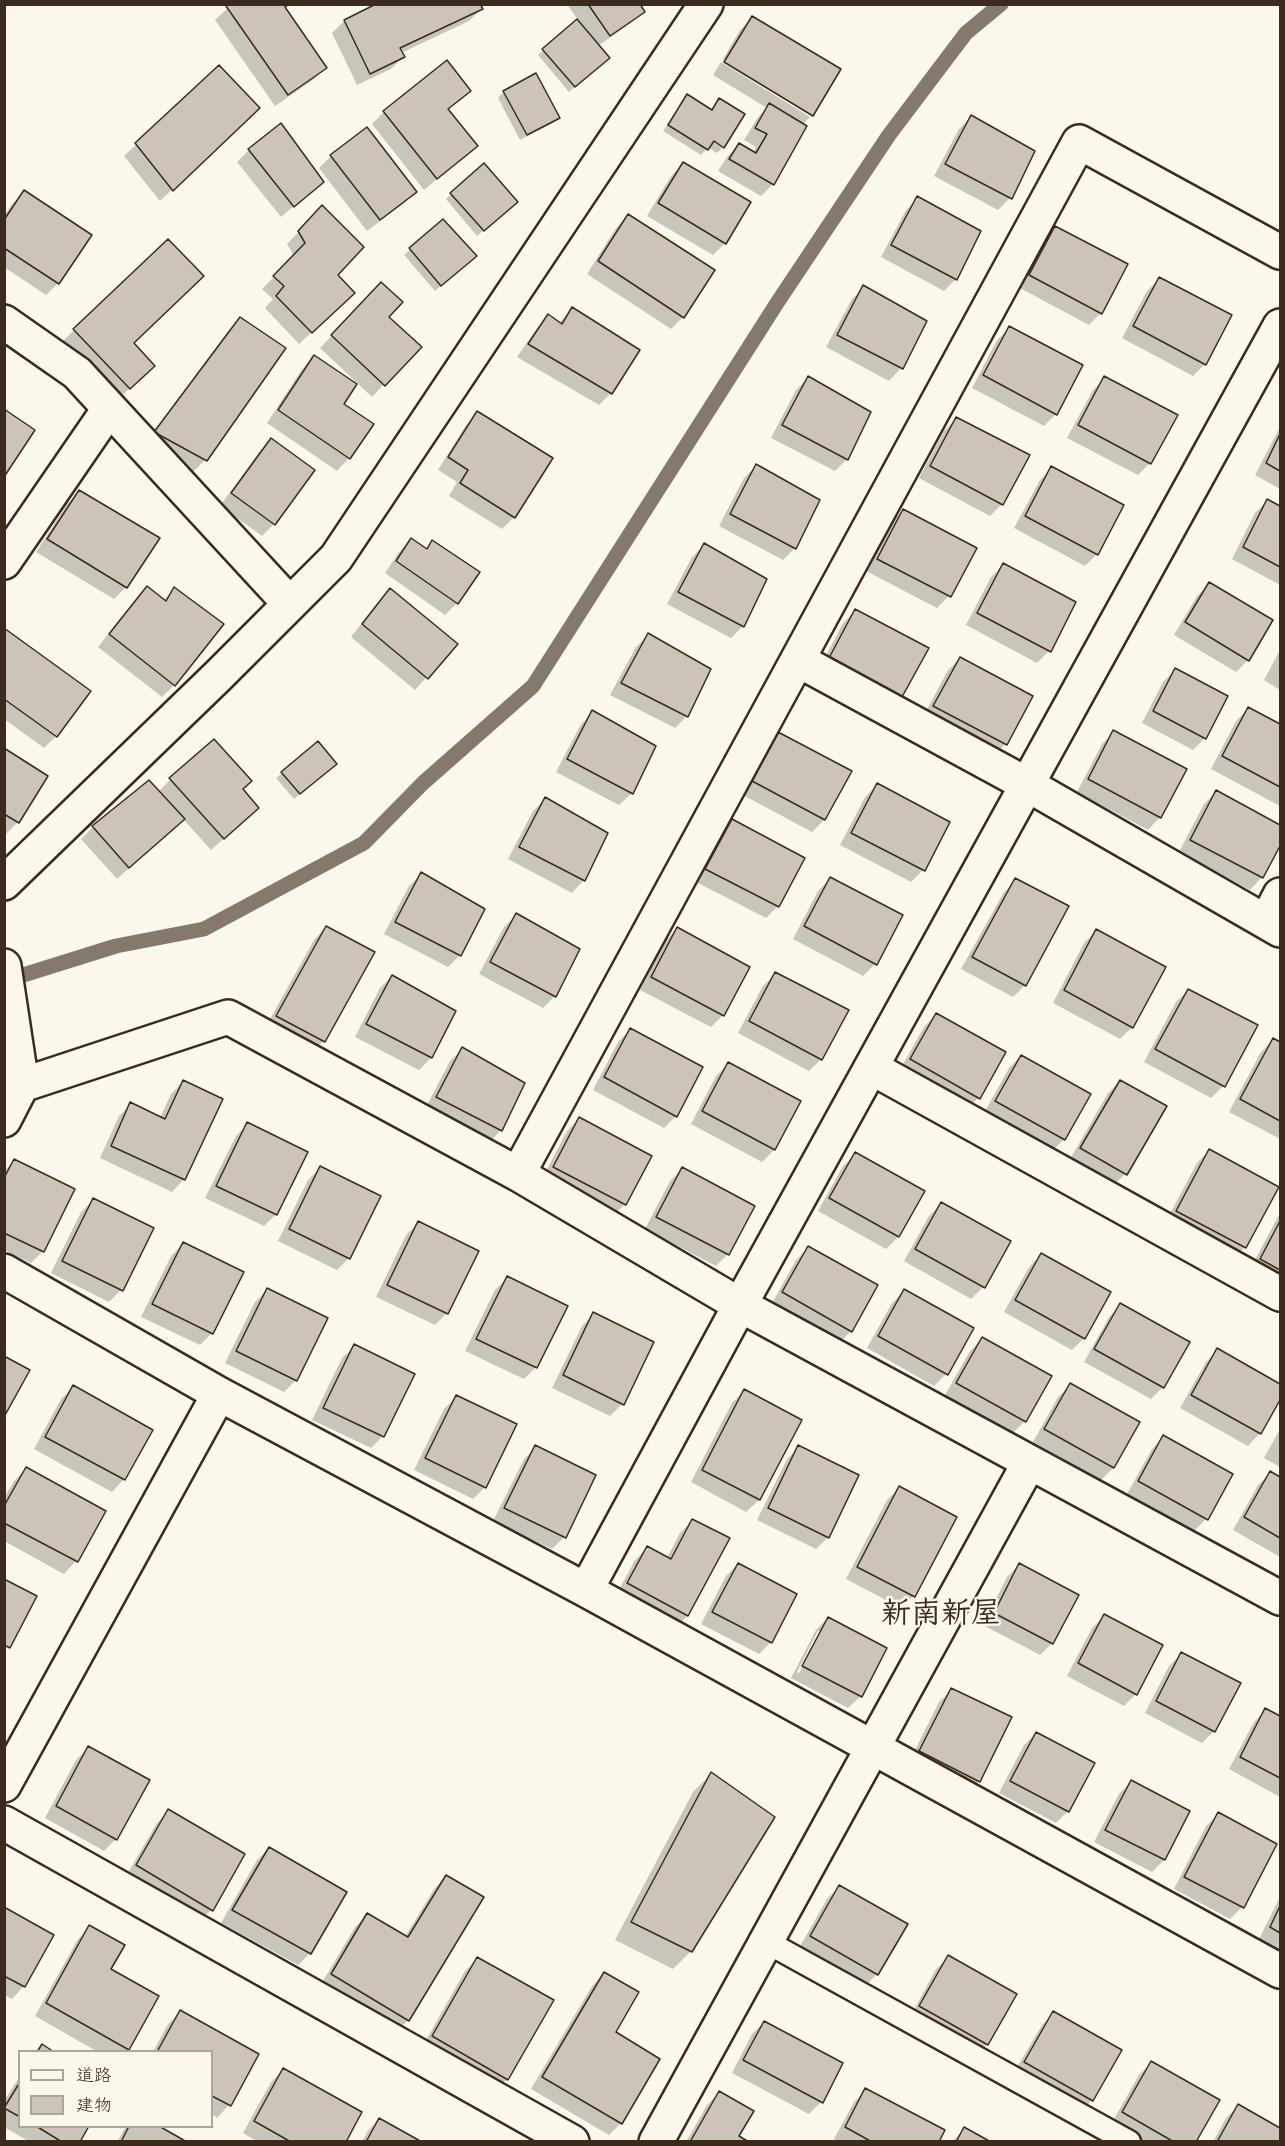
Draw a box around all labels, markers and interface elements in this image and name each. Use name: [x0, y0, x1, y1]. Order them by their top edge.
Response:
district label: 新南新屋: [881, 1599, 1001, 1635]
legend: [18, 2050, 213, 2128]
text: 道路: [76, 2064, 112, 2090]
text: 建物: [76, 2094, 112, 2120]

